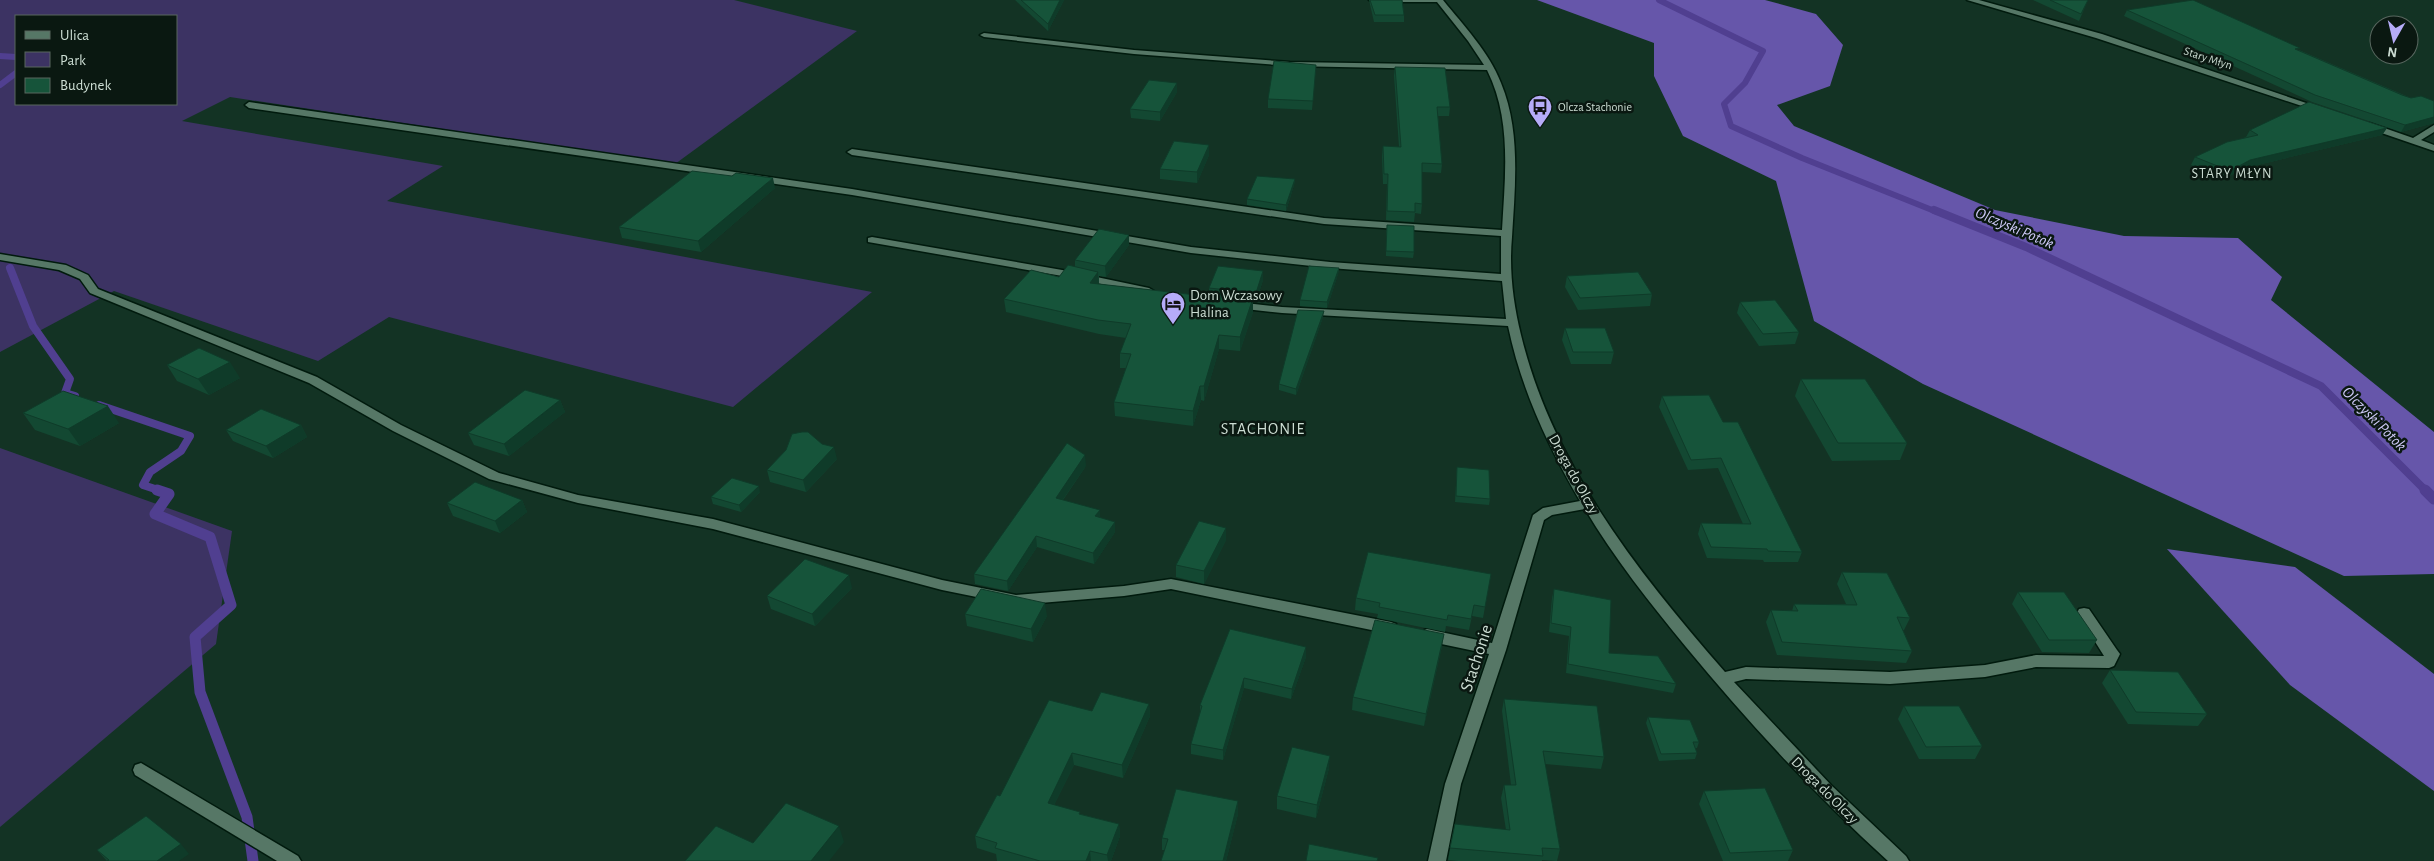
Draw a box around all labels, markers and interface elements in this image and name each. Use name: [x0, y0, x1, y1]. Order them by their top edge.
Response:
legend: [15, 15, 178, 105]
north arrow: [2369, 15, 2419, 65]
text: Ulica: [60, 28, 89, 43]
text: N: [2387, 44, 2398, 59]
street label: Stary Młyn: [2182, 45, 2234, 72]
text: Park: [60, 53, 86, 68]
text: Budynek: [60, 78, 112, 93]
bus stop icon: Olcza Stachonie: [1527, 94, 1553, 128]
place label: Olcza Stachonie: [1558, 101, 1632, 113]
district label: STARY MŁYN: [2192, 167, 2272, 181]
water label: Olczyski Potok: [1973, 204, 2056, 252]
place label: Dom Wczasowy Halina: [1190, 288, 1283, 320]
hotel icon: Dom Wczasowy Halina: [1160, 291, 1186, 325]
water label: Olczyski Potok: [2339, 384, 2409, 454]
district label: STACHONIE: [1221, 421, 1305, 437]
street label: Droga do Olczy: [1546, 432, 1602, 517]
street label: Stachonie: [1458, 623, 1496, 694]
street label: Droga do Olczy: [1788, 754, 1861, 827]

